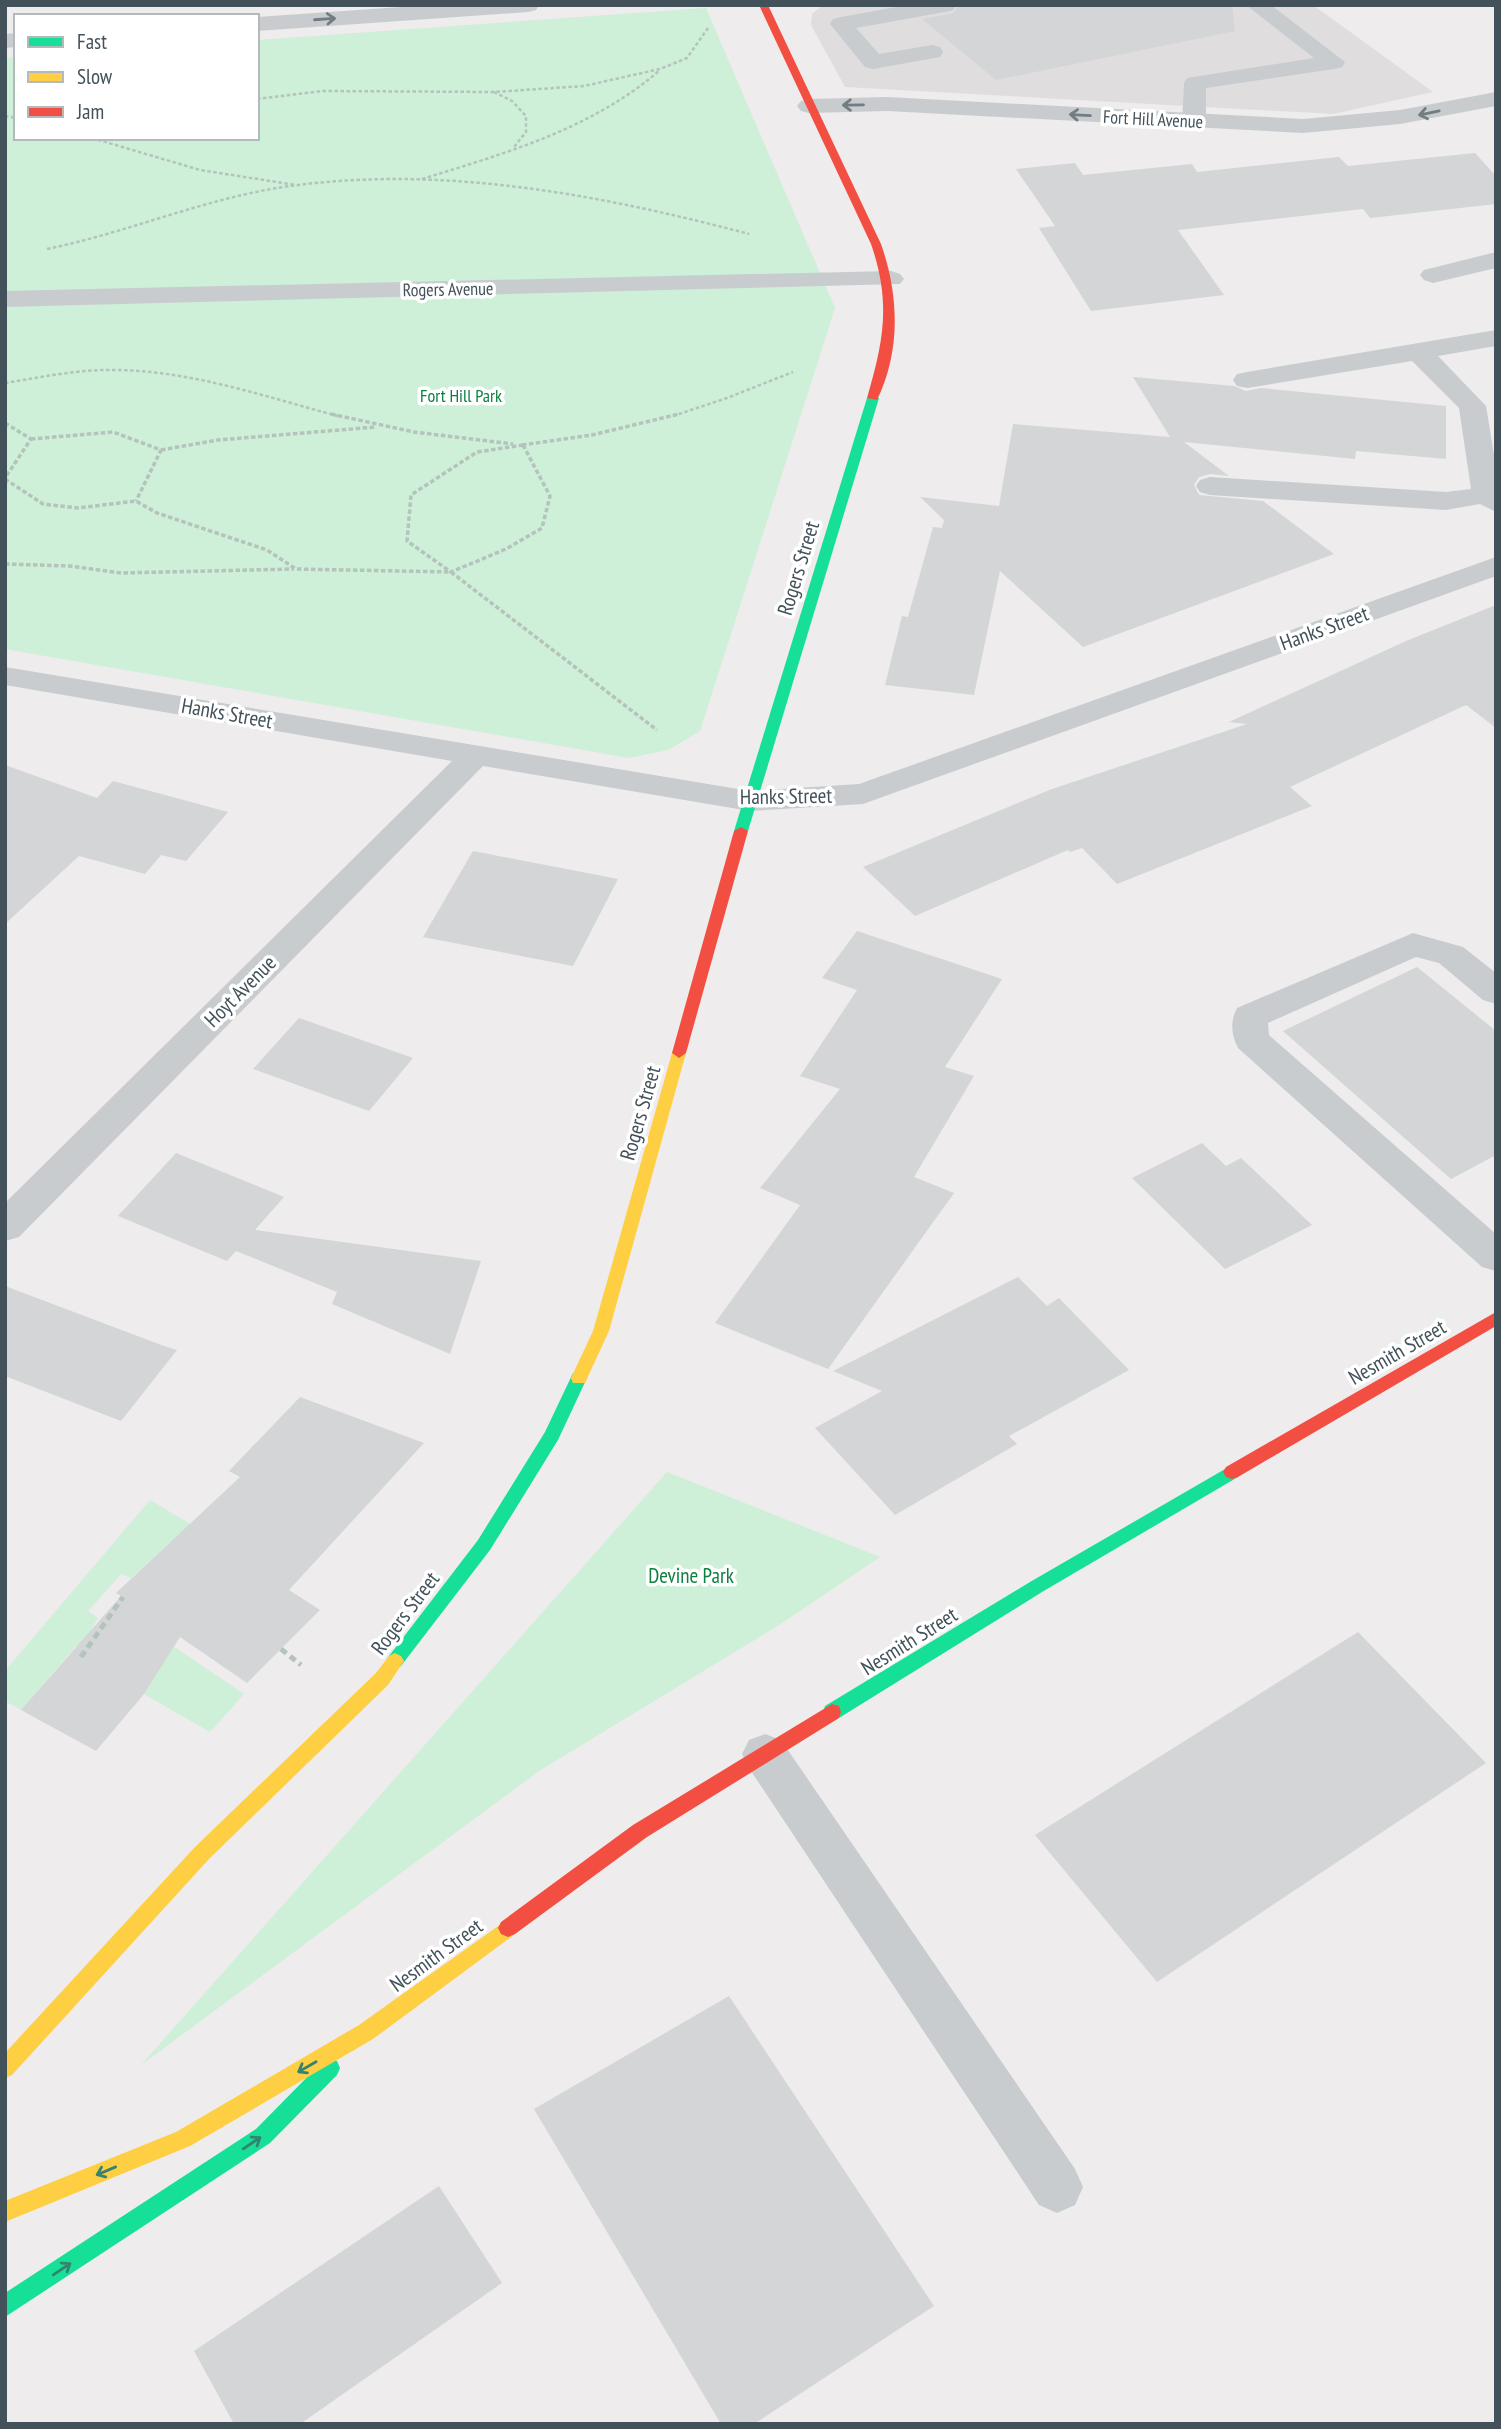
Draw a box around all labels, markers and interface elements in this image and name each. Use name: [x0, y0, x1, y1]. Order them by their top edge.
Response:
one-way arrow: [314, 12, 336, 25]
legend: [14, 14, 259, 140]
text: Fast: [77, 28, 107, 55]
text: Slow: [77, 63, 113, 90]
text: Jam: [76, 98, 104, 125]
one-way arrow: [842, 98, 865, 111]
street label: Fort Hill Avenue: [1102, 105, 1204, 133]
one-way arrow: [1418, 107, 1441, 120]
one-way arrow: [1069, 108, 1092, 121]
street label: Rogers Avenue: [402, 277, 494, 301]
park label: Fort Hill Park: [420, 384, 502, 407]
street label: Rogers Street: [771, 518, 825, 618]
street label: Hanks Street: [1276, 599, 1372, 656]
street label: Hanks Street: [179, 692, 275, 734]
street label: Hanks Street: [740, 782, 832, 810]
street label: Hoyt Avenue: [198, 949, 282, 1033]
street label: Rogers Street: [614, 1063, 666, 1163]
street label: Nesmith Street: [1343, 1313, 1451, 1391]
park label: Devine Park: [648, 1562, 734, 1589]
street label: Rogers Street: [365, 1566, 445, 1660]
street label: Nesmith Street: [856, 1601, 962, 1681]
street label: Nesmith Street: [384, 1912, 488, 1998]
one-way arrow: [298, 2060, 318, 2074]
one-way arrow: [242, 2136, 261, 2150]
one-way arrow: [95, 2165, 117, 2178]
one-way arrow: [52, 2261, 71, 2276]

